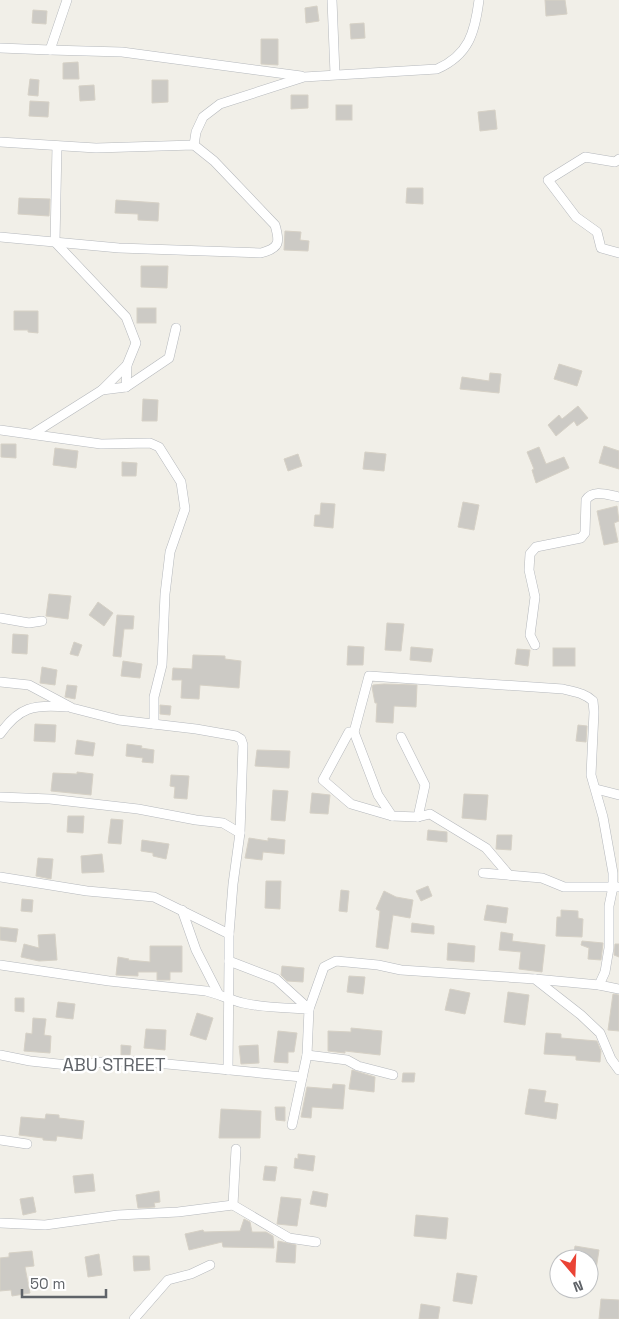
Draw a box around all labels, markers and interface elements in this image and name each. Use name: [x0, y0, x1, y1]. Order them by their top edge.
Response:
street label: ABU STREET: [62, 1053, 166, 1076]
north arrow: [549, 1249, 599, 1299]
scale bar: [22, 1266, 106, 1298]
text: 50 m: [30, 1274, 65, 1293]
text: N: [571, 1276, 586, 1296]

